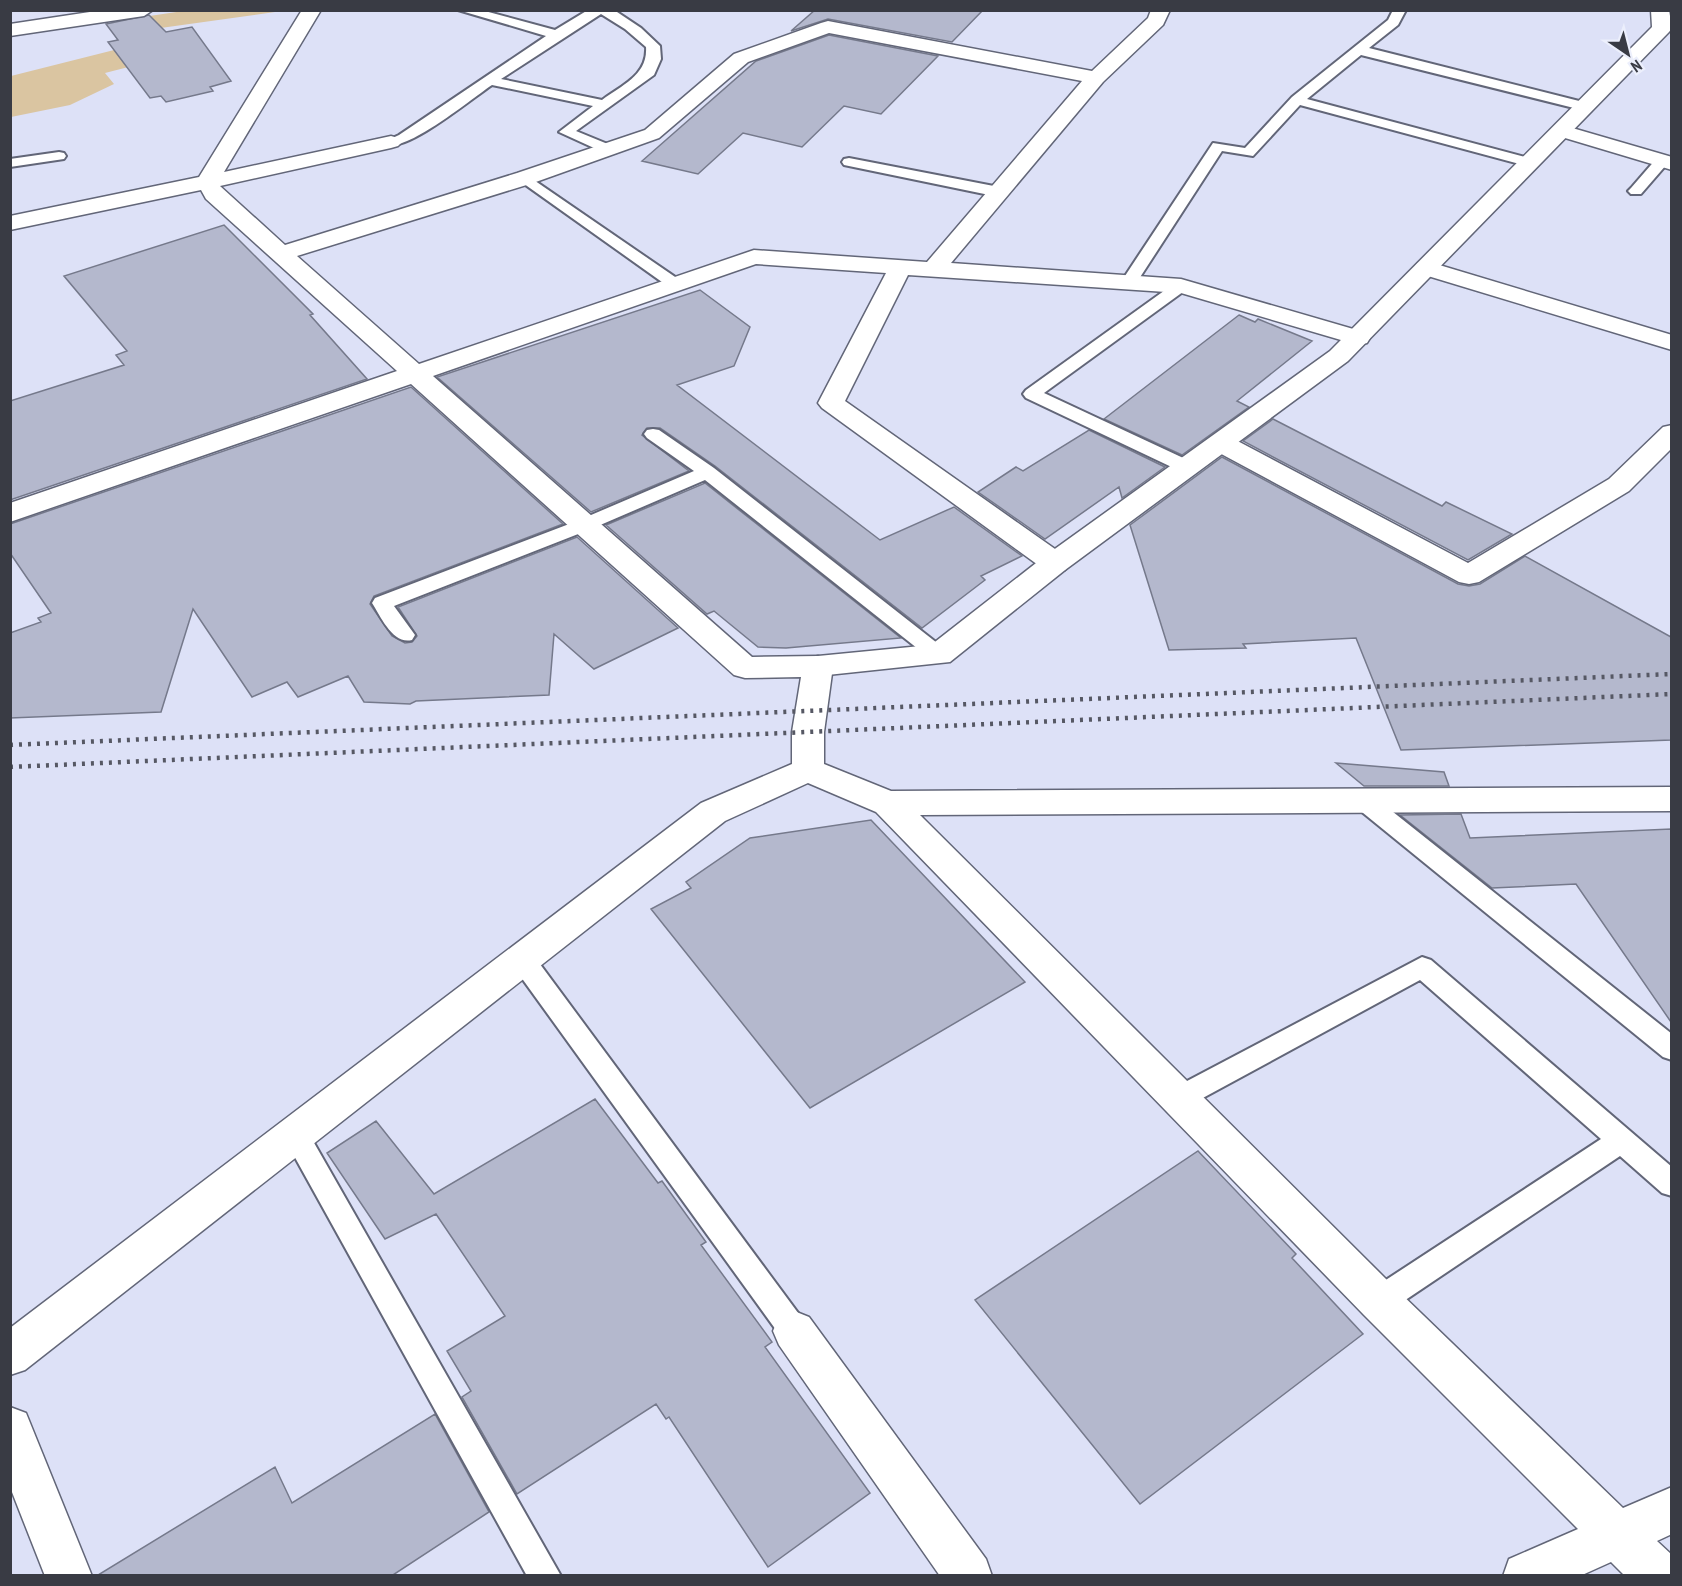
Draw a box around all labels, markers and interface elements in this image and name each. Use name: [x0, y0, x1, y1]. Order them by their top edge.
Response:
north arrow: [1598, 24, 1658, 84]
text: N: [1627, 56, 1646, 77]

